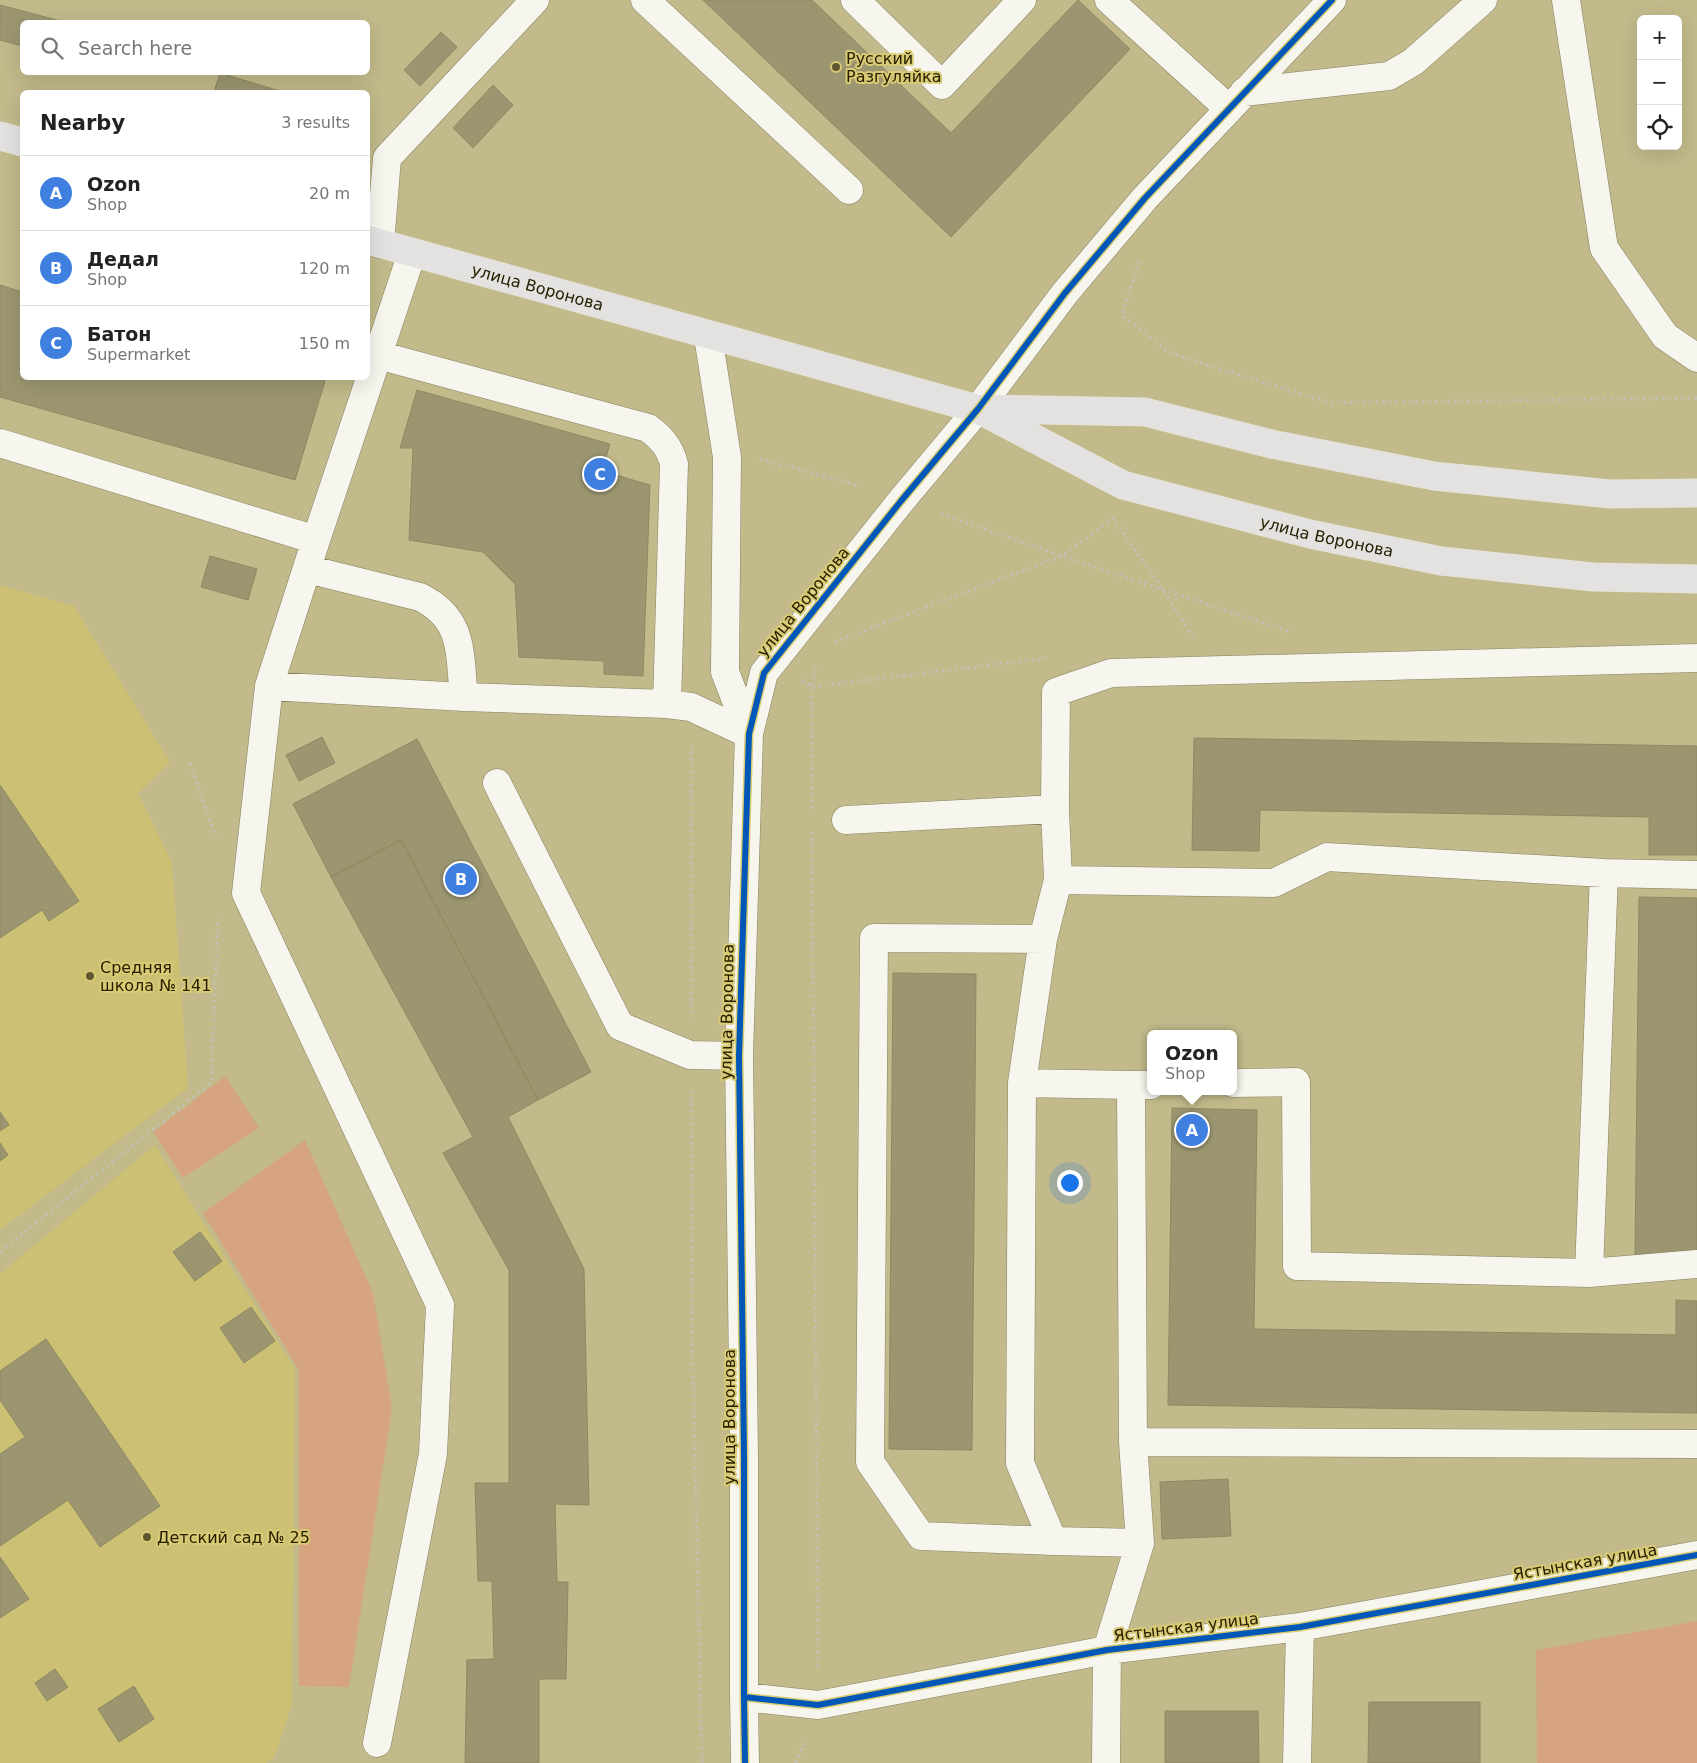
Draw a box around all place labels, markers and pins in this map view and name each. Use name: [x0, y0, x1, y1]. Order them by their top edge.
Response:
place label: Русский Разгуляйка: [846, 49, 942, 86]
marker: Русский Разгуляйка: [830, 61, 842, 73]
pin: C: [584, 455, 616, 493]
pin: B: [445, 860, 477, 898]
place label: Средняя школа № 141: [100, 958, 211, 995]
marker: Средняя школа № 141: [84, 970, 96, 982]
pin: A: [1176, 1111, 1208, 1149]
place label: Детский сад № 25: [157, 1528, 310, 1547]
marker: Детский сад № 25: [141, 1531, 153, 1543]

